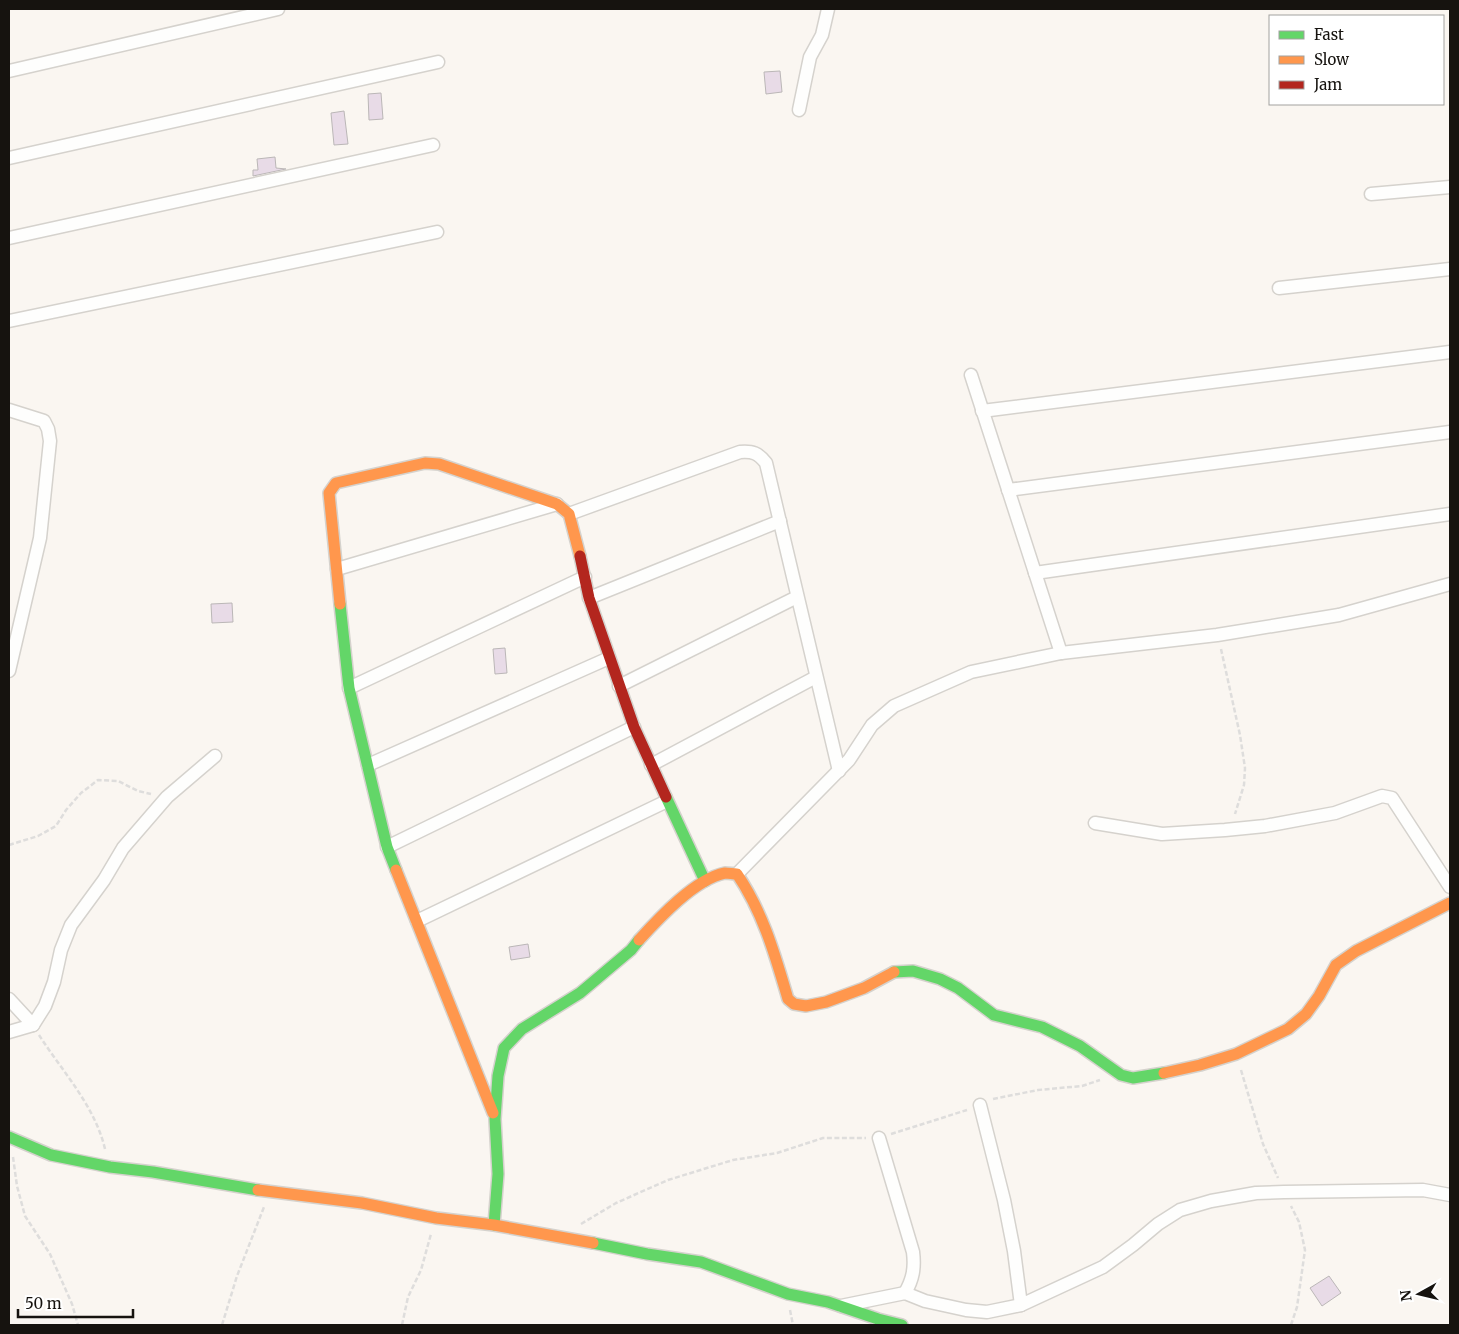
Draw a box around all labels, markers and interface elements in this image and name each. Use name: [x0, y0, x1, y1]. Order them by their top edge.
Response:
legend: [1269, 15, 1444, 105]
text: Fast: [1314, 25, 1344, 44]
text: Slow: [1314, 50, 1349, 69]
text: Jam: [1313, 75, 1342, 94]
north arrow: [1394, 1269, 1444, 1319]
scale bar: [18, 1286, 132, 1318]
text: N: [1396, 1289, 1416, 1303]
text: 50 m: [25, 1294, 62, 1313]

